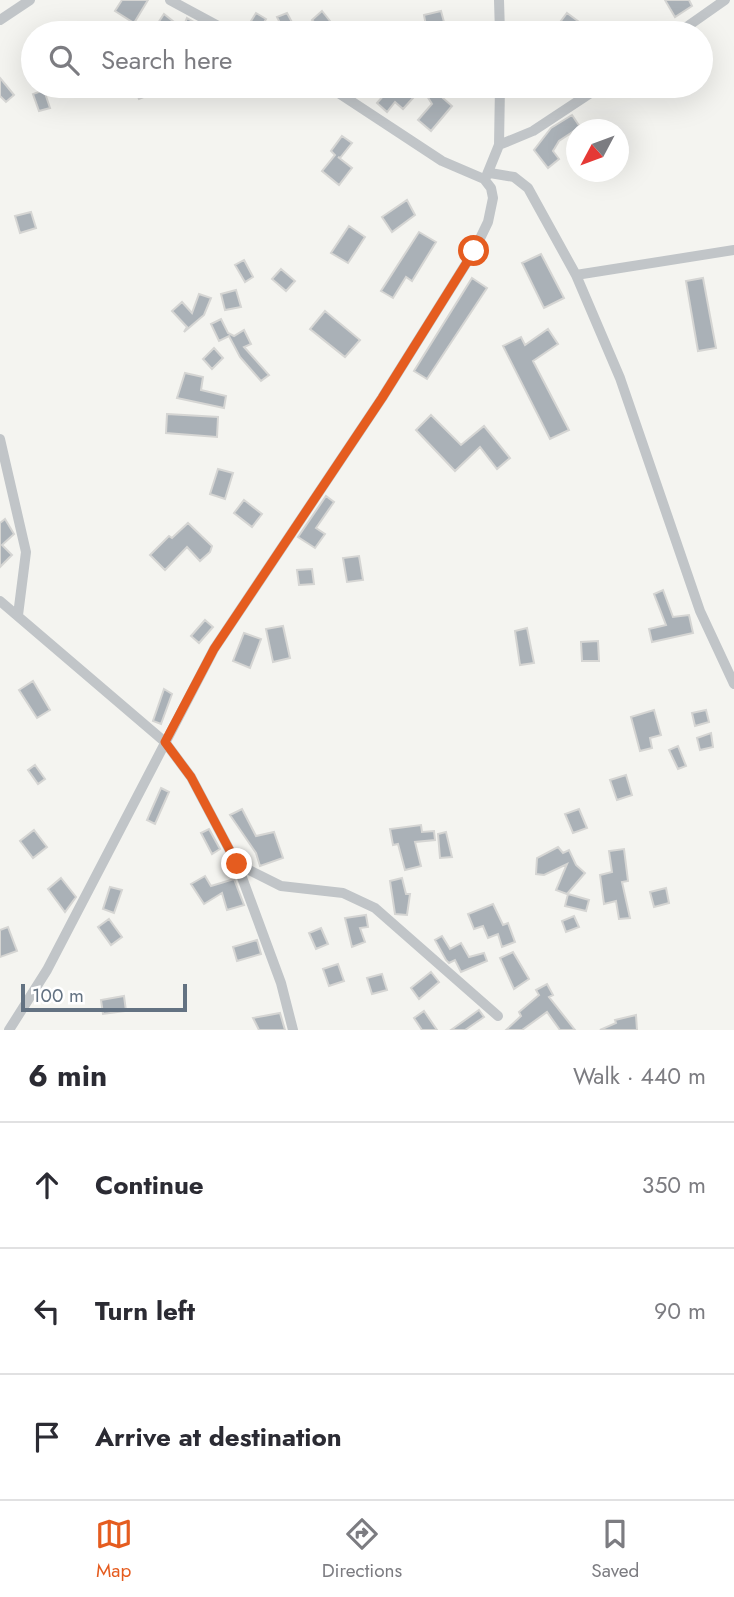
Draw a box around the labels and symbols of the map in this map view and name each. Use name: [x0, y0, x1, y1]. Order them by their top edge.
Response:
north arrow: [566, 119, 629, 182]
route start: [458, 235, 489, 266]
route end: [221, 848, 252, 879]
scale bar: [21, 981, 187, 1013]

